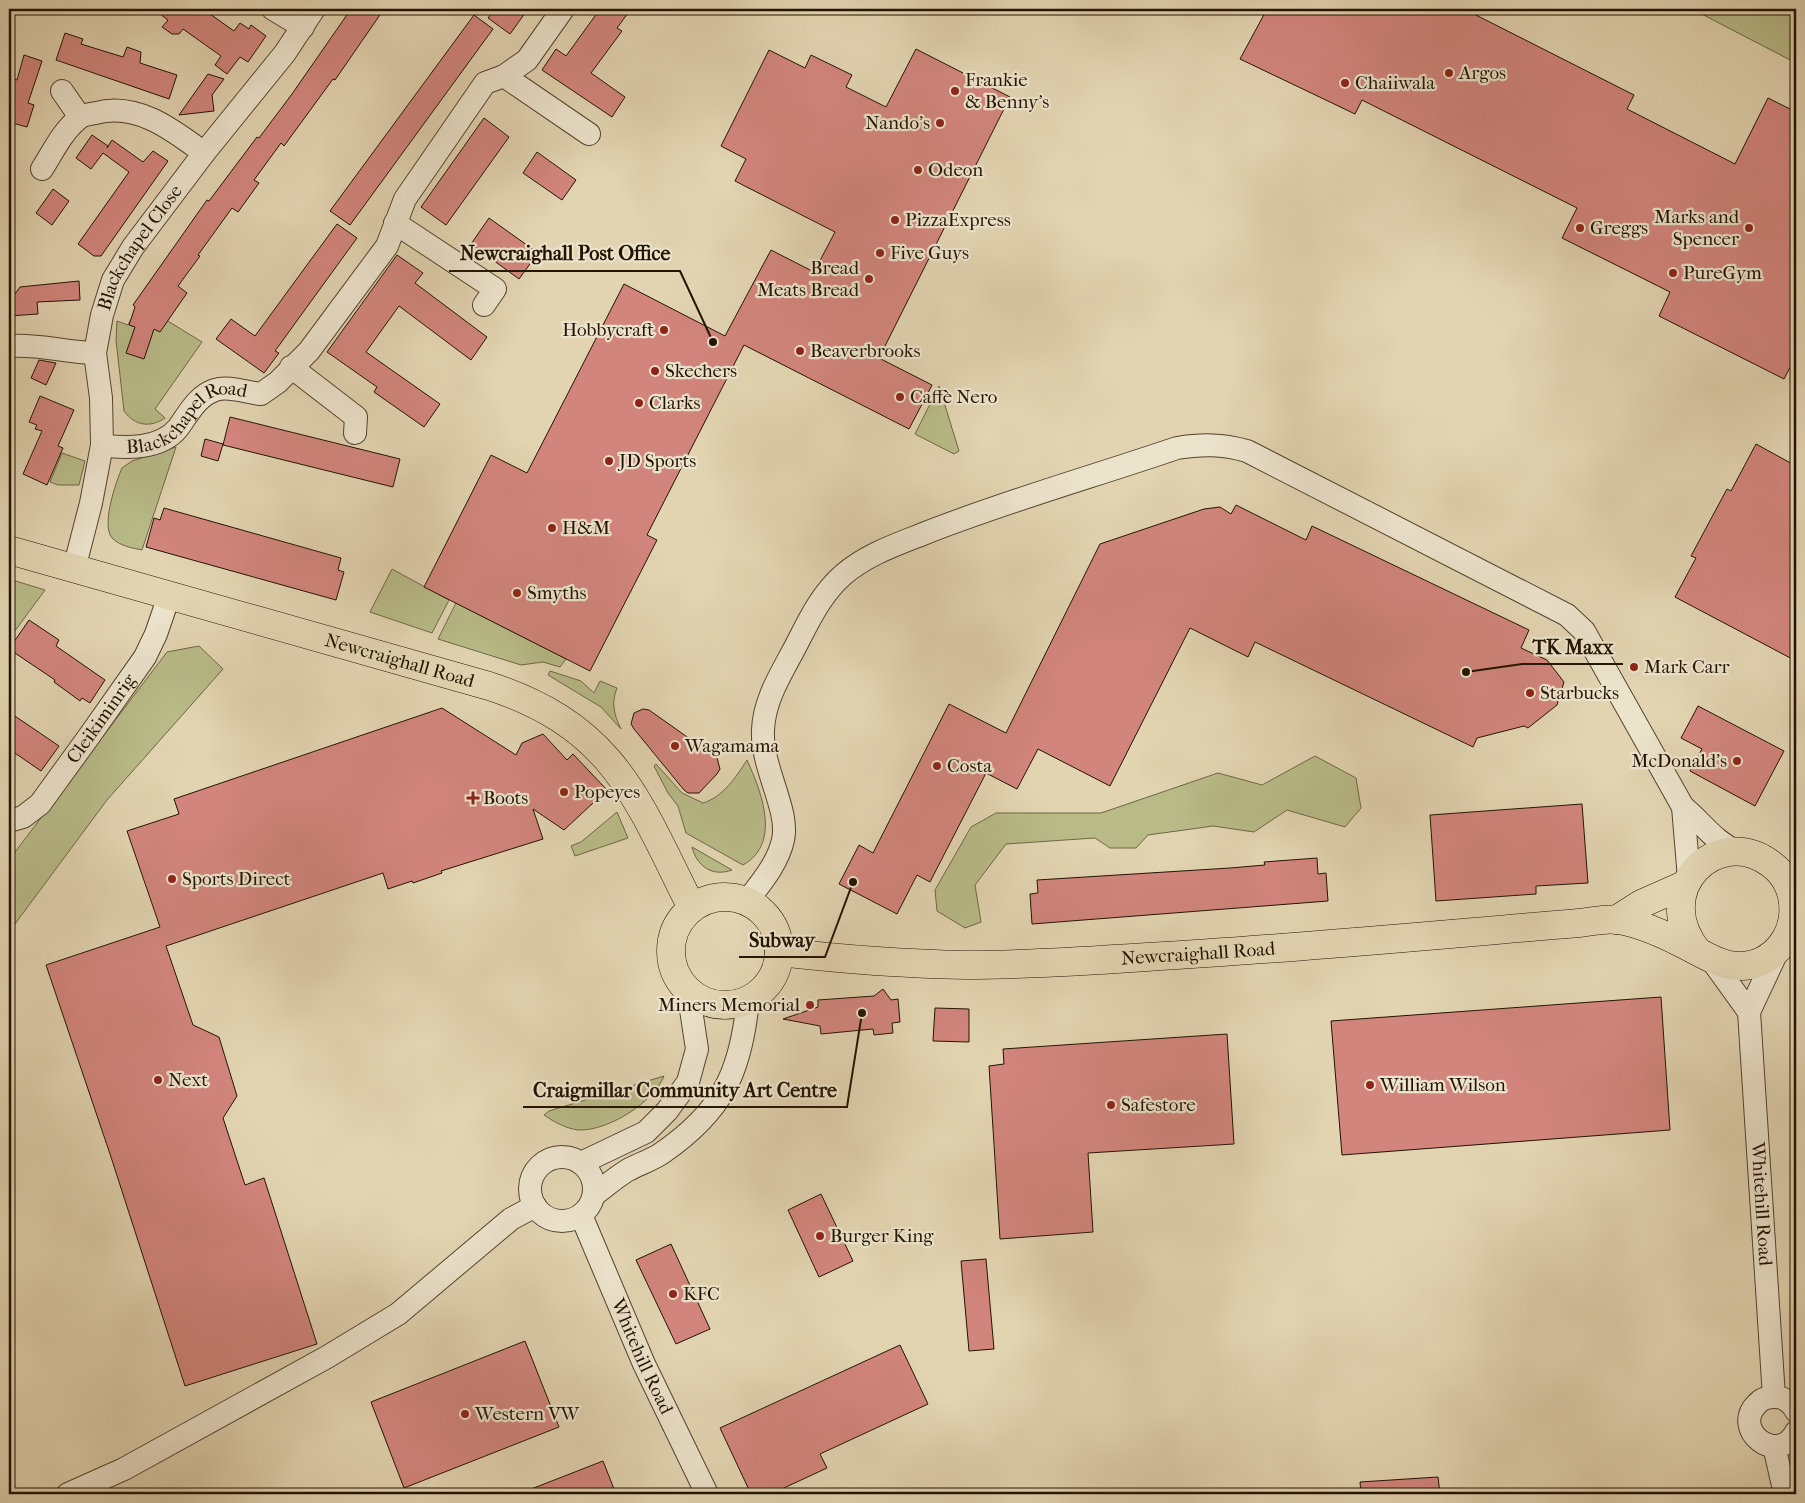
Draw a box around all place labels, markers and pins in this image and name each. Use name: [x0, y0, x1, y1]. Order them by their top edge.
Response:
place label: Argos: [1458, 62, 1506, 84]
marker: Argos: [1443, 67, 1455, 79]
place label: Frankie & Benny's: [965, 69, 1049, 113]
place label: Chaiiwala: [1355, 72, 1435, 94]
marker: Chaiiwala: [1339, 77, 1351, 89]
marker: Frankie & Benny's: [949, 85, 961, 97]
place label: Nando's: [865, 112, 930, 134]
marker: Nando's: [934, 117, 946, 129]
place label: Odeon: [928, 159, 983, 181]
marker: Odeon: [912, 164, 924, 176]
place label: Marks and Spencer: [1654, 206, 1740, 250]
place label: PizzaExpress: [905, 209, 1011, 231]
marker: PizzaExpress: [889, 214, 901, 226]
place label: Greggs: [1590, 217, 1648, 239]
marker: Greggs: [1574, 222, 1586, 234]
marker: Marks and Spencer: [1743, 222, 1755, 234]
callout: Newcraighall Post Office: [449, 236, 680, 271]
place label: Five Guys: [890, 242, 969, 264]
marker: Five Guys: [874, 247, 886, 259]
place label: Bread Meats Bread: [757, 257, 860, 301]
place label: PureGym: [1683, 262, 1762, 284]
marker: PureGym: [1667, 267, 1679, 279]
marker: Bread Meats Bread: [863, 273, 875, 285]
place label: Hobbycraft: [562, 319, 654, 341]
marker: Hobbycraft: [658, 324, 670, 336]
place label: Beaverbrooks: [810, 340, 920, 362]
marker: Beaverbrooks: [794, 345, 806, 357]
place label: Skechers: [665, 360, 737, 382]
marker: Skechers: [649, 365, 661, 377]
place label: Caffè Nero: [910, 386, 998, 408]
marker: Caffè Nero: [894, 391, 906, 403]
place label: Clarks: [649, 392, 701, 414]
marker: Clarks: [633, 397, 645, 409]
place label: JD Sports: [617, 450, 696, 472]
marker: JD Sports: [603, 455, 615, 467]
place label: H&M: [562, 517, 610, 539]
marker: H&M: [546, 522, 558, 534]
place label: Smyths: [527, 582, 587, 604]
marker: Smyths: [511, 587, 523, 599]
callout: TK Maxx: [1522, 629, 1623, 664]
place label: Mark Carr: [1644, 656, 1731, 678]
marker: Mark Carr: [1628, 661, 1640, 673]
place label: Starbucks: [1540, 682, 1619, 704]
marker: Starbucks: [1524, 687, 1536, 699]
place label: Wagamama: [684, 735, 779, 757]
marker: Wagamama: [669, 740, 681, 752]
place label: McDonald's: [1631, 750, 1727, 772]
place label: Costa: [947, 755, 992, 777]
marker: McDonald's: [1731, 755, 1743, 767]
marker: Costa: [931, 760, 943, 772]
place label: Popeyes: [574, 781, 640, 803]
marker: Popeyes: [558, 786, 570, 798]
place label: Boots: [483, 787, 528, 809]
marker: Boots: [467, 792, 479, 804]
place label: Sports Direct: [182, 868, 291, 890]
marker: Sports Direct: [166, 873, 178, 885]
callout: Subway: [739, 922, 825, 957]
place label: Miners Memorial: [658, 994, 800, 1016]
marker: Miners Memorial: [804, 999, 816, 1011]
place label: Next: [168, 1069, 208, 1091]
callout: Craigmillar Community Art Centre: [523, 1072, 847, 1107]
marker: Next: [152, 1074, 164, 1086]
place label: William Wilson: [1379, 1074, 1506, 1096]
marker: William Wilson: [1364, 1079, 1376, 1091]
place label: Safestore: [1121, 1094, 1196, 1116]
marker: Safestore: [1105, 1099, 1117, 1111]
place label: Burger King: [830, 1225, 934, 1247]
marker: Burger King: [814, 1230, 826, 1242]
place label: KFC: [683, 1283, 720, 1305]
marker: KFC: [667, 1288, 679, 1300]
place label: Western VW: [474, 1403, 581, 1425]
marker: Western VW: [459, 1408, 471, 1420]

